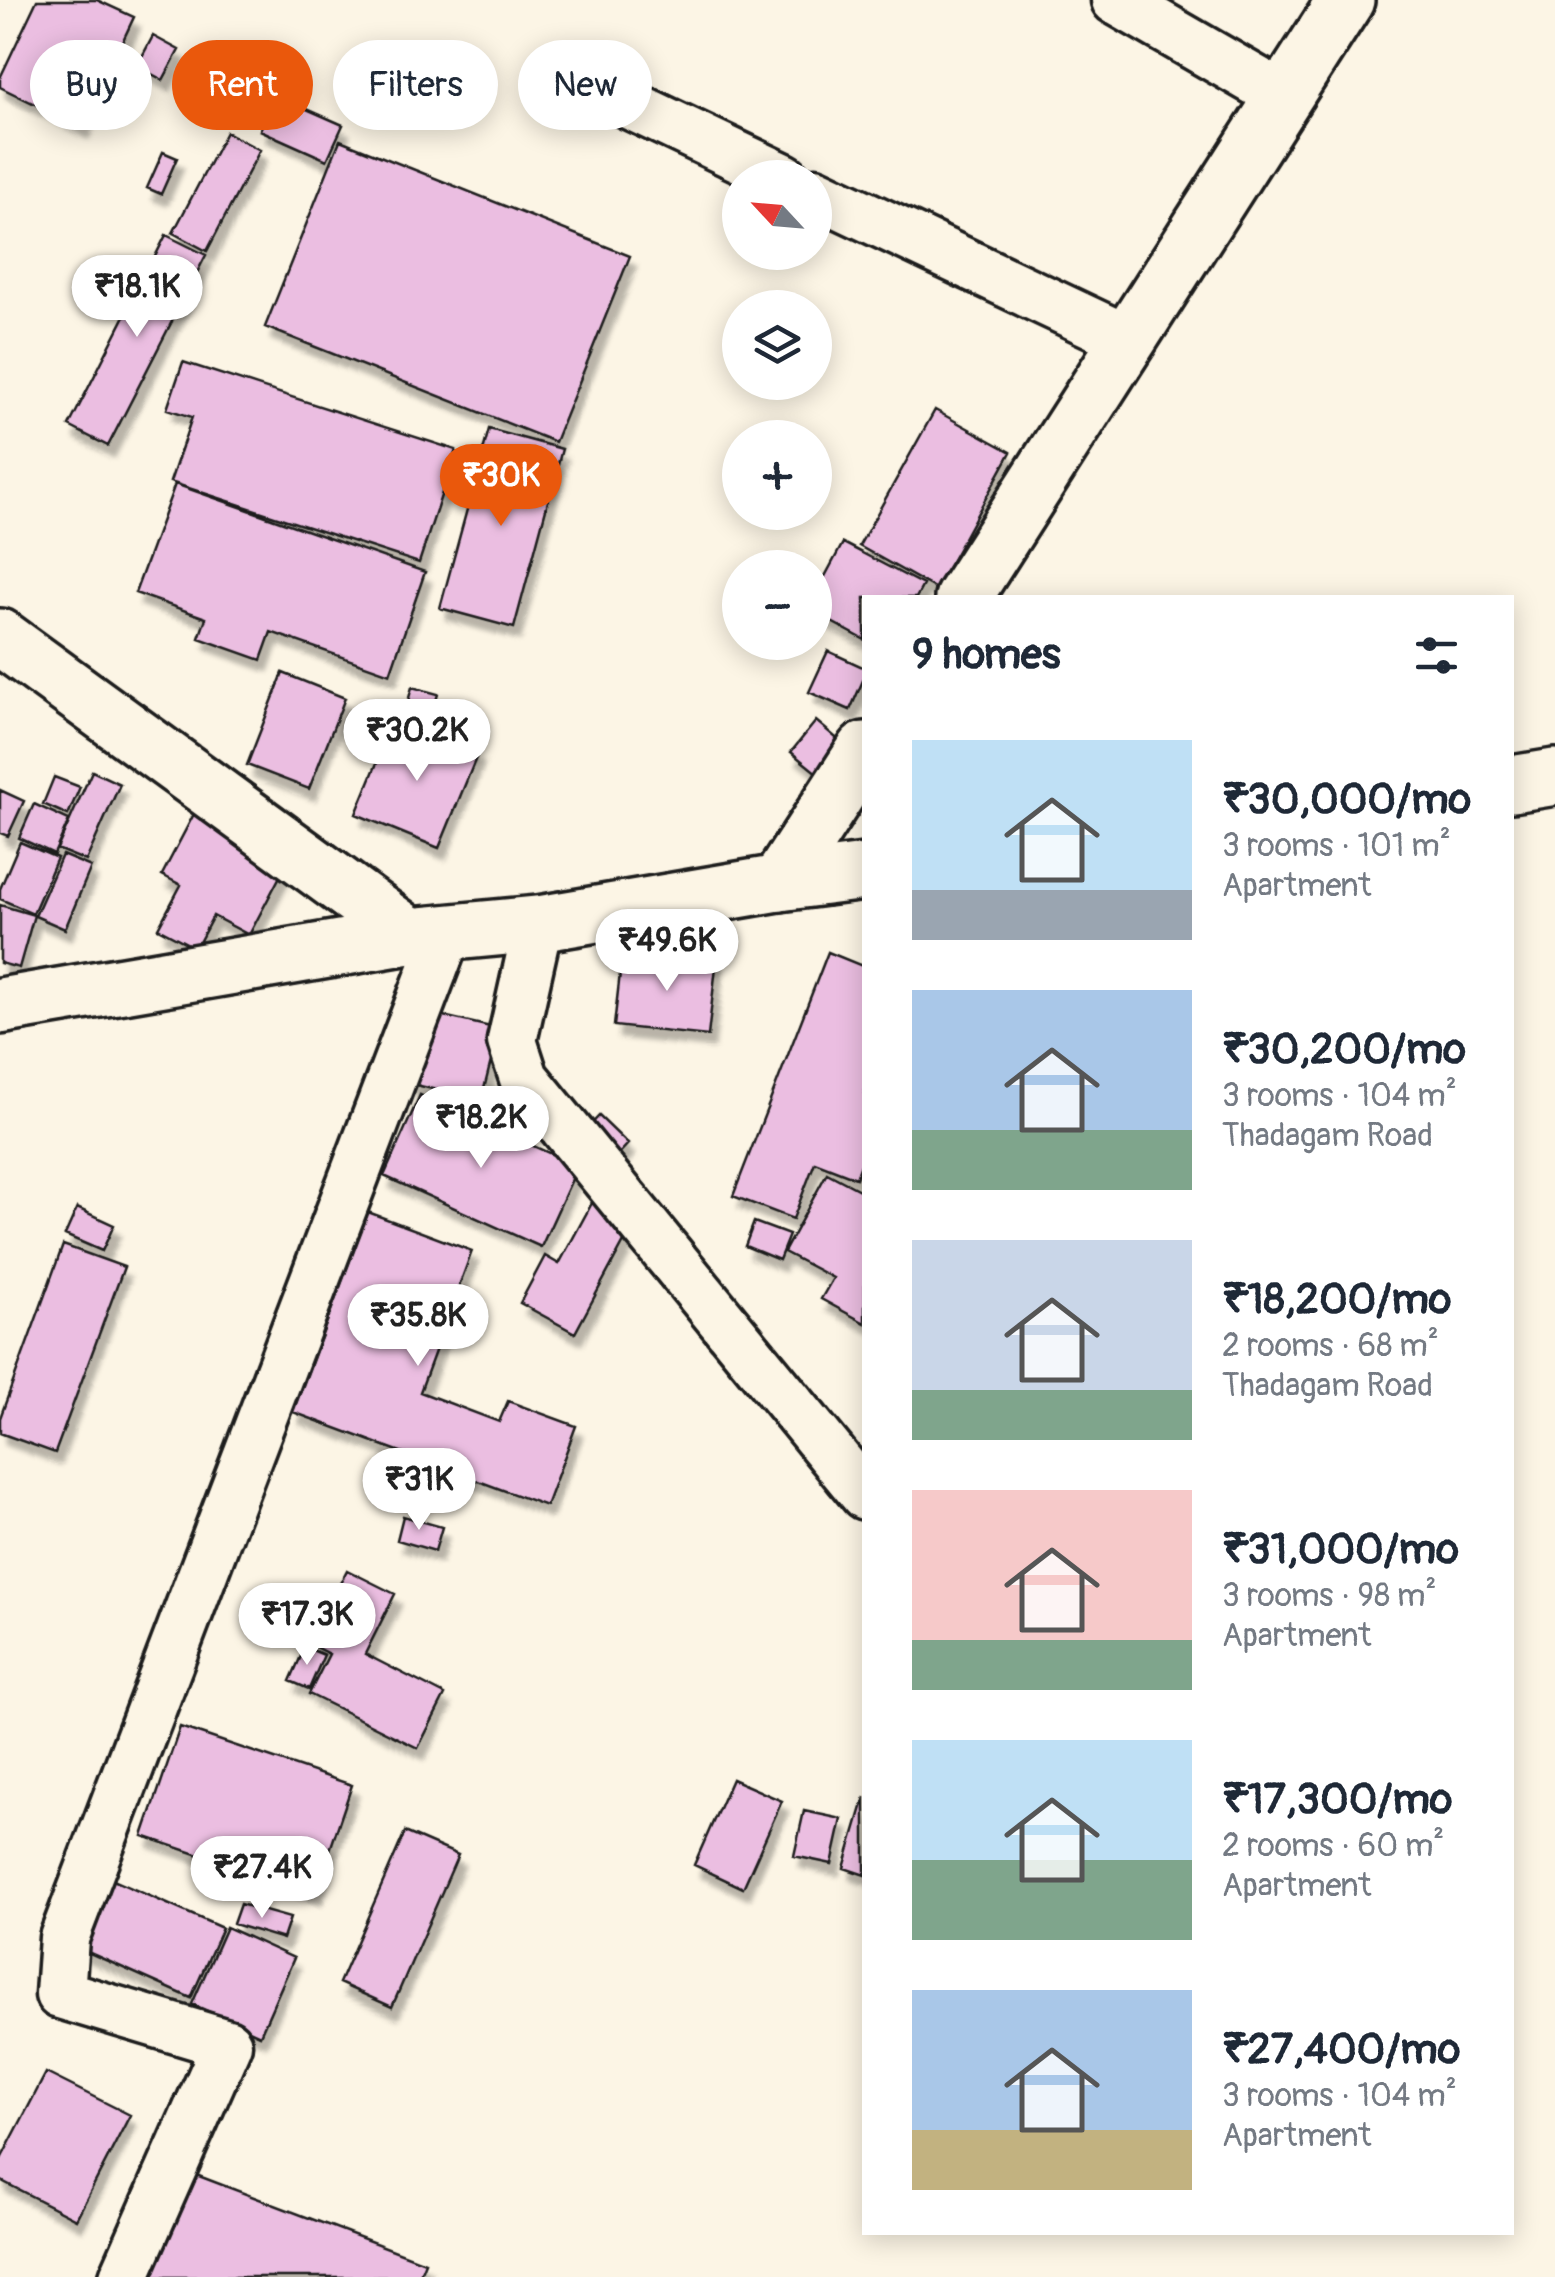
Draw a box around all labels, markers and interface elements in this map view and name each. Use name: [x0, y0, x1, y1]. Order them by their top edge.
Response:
chip: Buy: [30, 40, 152, 130]
chip: Rent: [172, 40, 313, 130]
chip: Filters: [333, 40, 498, 130]
chip: New: [518, 40, 652, 130]
north arrow: [722, 160, 832, 270]
map controls: [722, 160, 832, 660]
pin: ₹18.1K: [56, 255, 218, 340]
text: ₹18.1K: [94, 267, 180, 307]
button: layers: [722, 290, 832, 400]
button: +: [722, 420, 832, 530]
pin: ₹30K: [442, 444, 560, 529]
text: ₹30K: [462, 456, 540, 496]
button: −: [722, 550, 832, 660]
icon: filters: [1409, 628, 1464, 683]
text: 9 homes: [912, 629, 1061, 681]
pin: ₹30.2K: [336, 699, 498, 784]
text: ₹30.2K: [365, 711, 469, 751]
text: ₹30,000/mo: [1222, 774, 1471, 826]
icon: home: [992, 780, 1112, 900]
text: 3 rooms · 101 m²: [1222, 826, 1451, 866]
text: Apartment: [1222, 866, 1371, 906]
pin: ₹49.6K: [586, 909, 748, 994]
text: ₹49.6K: [617, 921, 717, 961]
text: ₹30,200/mo: [1222, 1024, 1466, 1076]
icon: home: [992, 1030, 1112, 1150]
text: 3 rooms · 104 m²: [1222, 1076, 1457, 1116]
pin: ₹18.2K: [400, 1086, 562, 1171]
text: ₹18.2K: [435, 1098, 527, 1138]
text: Thadagam Road: [1222, 1116, 1433, 1156]
text: ₹18,200/mo: [1222, 1274, 1451, 1326]
icon: home: [992, 1280, 1112, 1400]
pin: ₹35.8K: [337, 1284, 499, 1369]
text: ₹35.8K: [370, 1296, 466, 1336]
text: 2 rooms · 68 m²: [1222, 1326, 1439, 1366]
text: Thadagam Road: [1222, 1366, 1433, 1406]
pin: ₹31K: [360, 1448, 478, 1533]
text: ₹31K: [385, 1460, 453, 1500]
text: ₹31,000/mo: [1222, 1524, 1459, 1576]
icon: home: [992, 1530, 1112, 1650]
text: 3 rooms · 98 m²: [1222, 1576, 1436, 1616]
pin: ₹17.3K: [226, 1583, 388, 1668]
text: ₹17.3K: [261, 1595, 353, 1635]
text: Apartment: [1222, 1616, 1371, 1656]
text: ₹17,300/mo: [1222, 1774, 1452, 1826]
icon: home: [992, 1780, 1112, 1900]
text: 2 rooms · 60 m²: [1222, 1826, 1444, 1866]
pin: ₹27.4K: [181, 1836, 343, 1921]
text: ₹27.4K: [213, 1848, 311, 1888]
text: Apartment: [1222, 1866, 1371, 1906]
text: ₹27,400/mo: [1222, 2024, 1460, 2076]
icon: home: [992, 2030, 1112, 2150]
text: 3 rooms · 104 m²: [1222, 2076, 1457, 2116]
text: Apartment: [1222, 2116, 1371, 2156]

